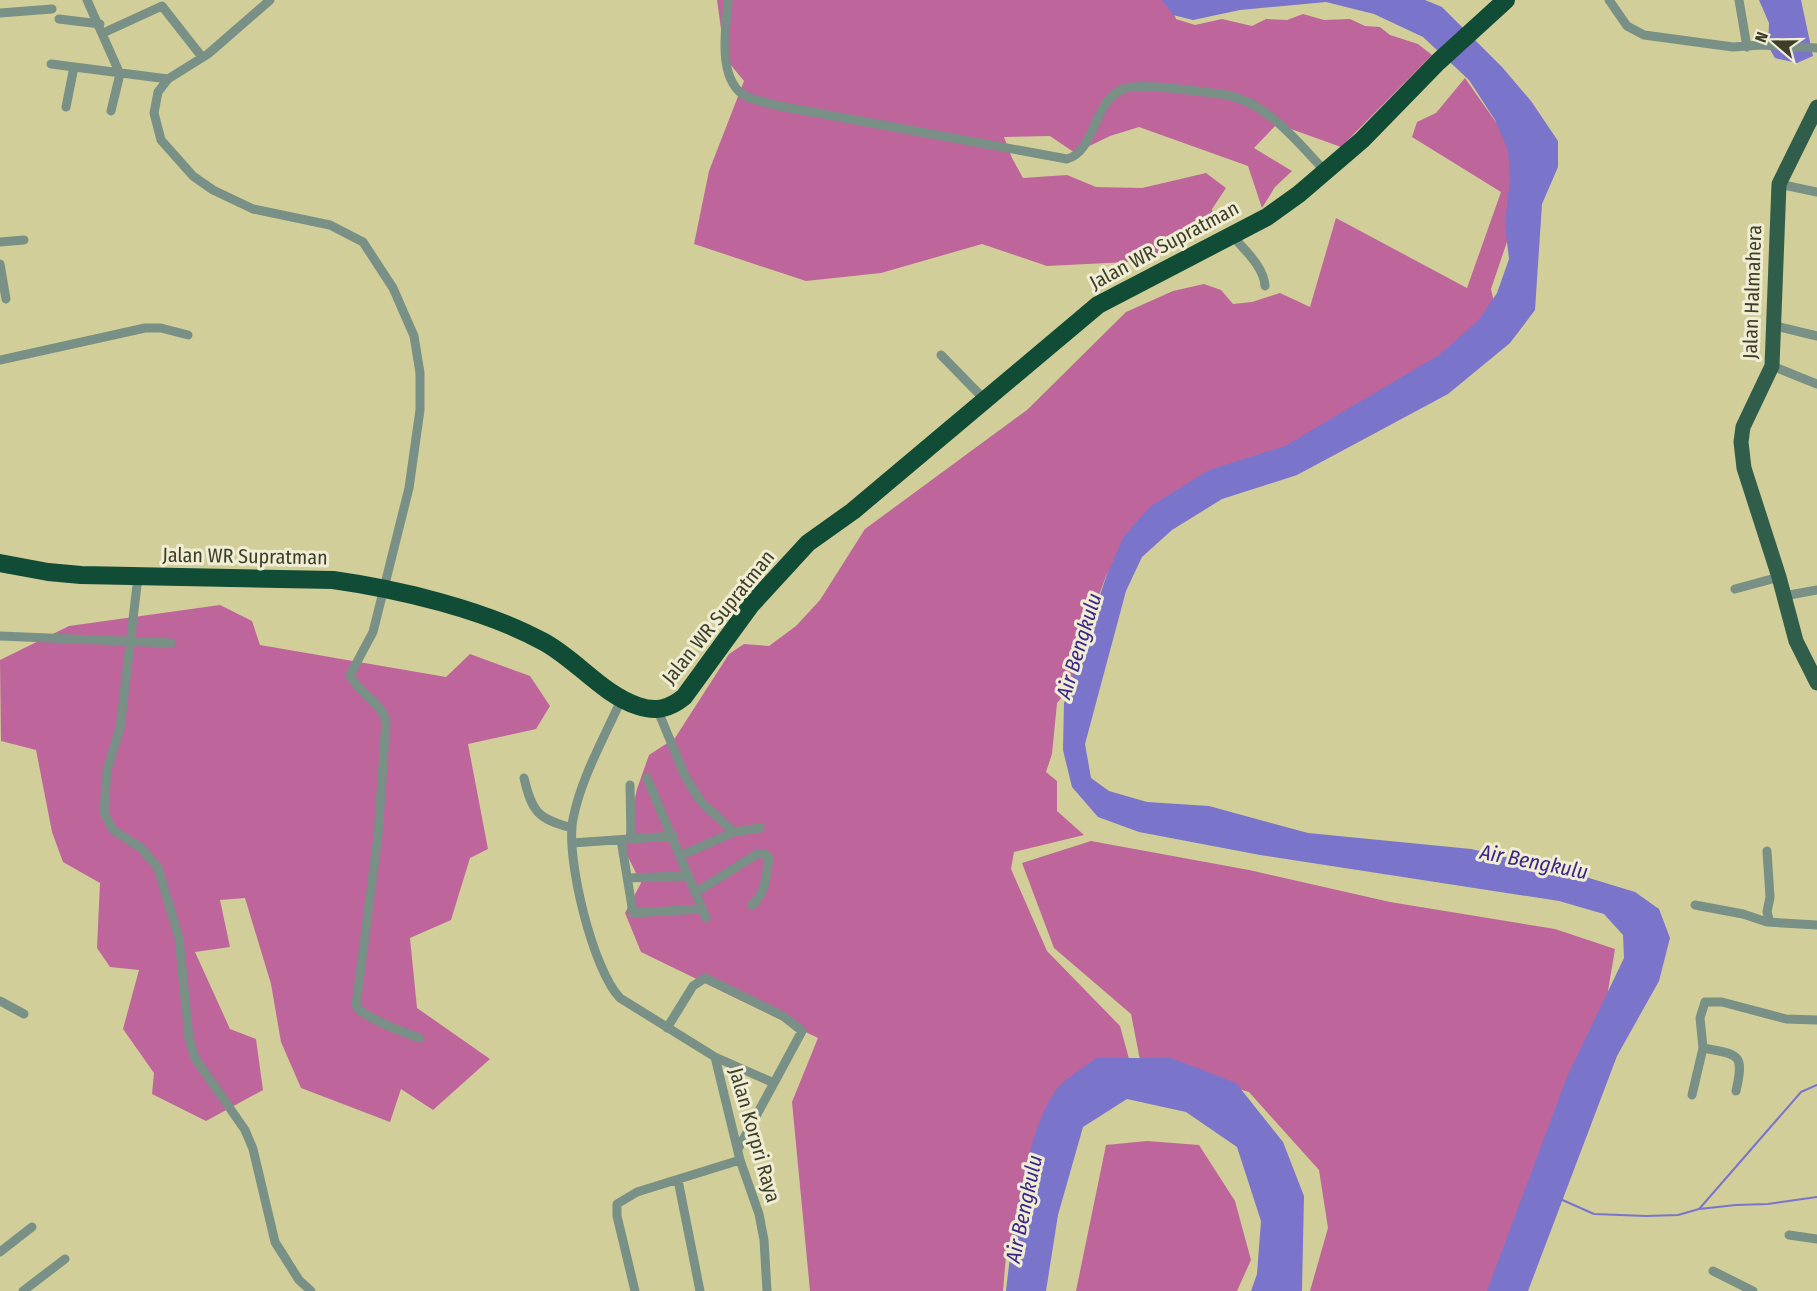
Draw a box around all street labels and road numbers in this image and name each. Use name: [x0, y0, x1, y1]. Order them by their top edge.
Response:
street label: Jalan WR Supratman: [1085, 196, 1243, 294]
street label: Jalan Halmahera: [1738, 225, 1766, 359]
street label: Jalan WR Supratman: [162, 543, 328, 569]
street label: Jalan WR Supratman: [657, 545, 779, 689]
street label: Jalan Korpri Raya: [724, 1065, 786, 1205]

